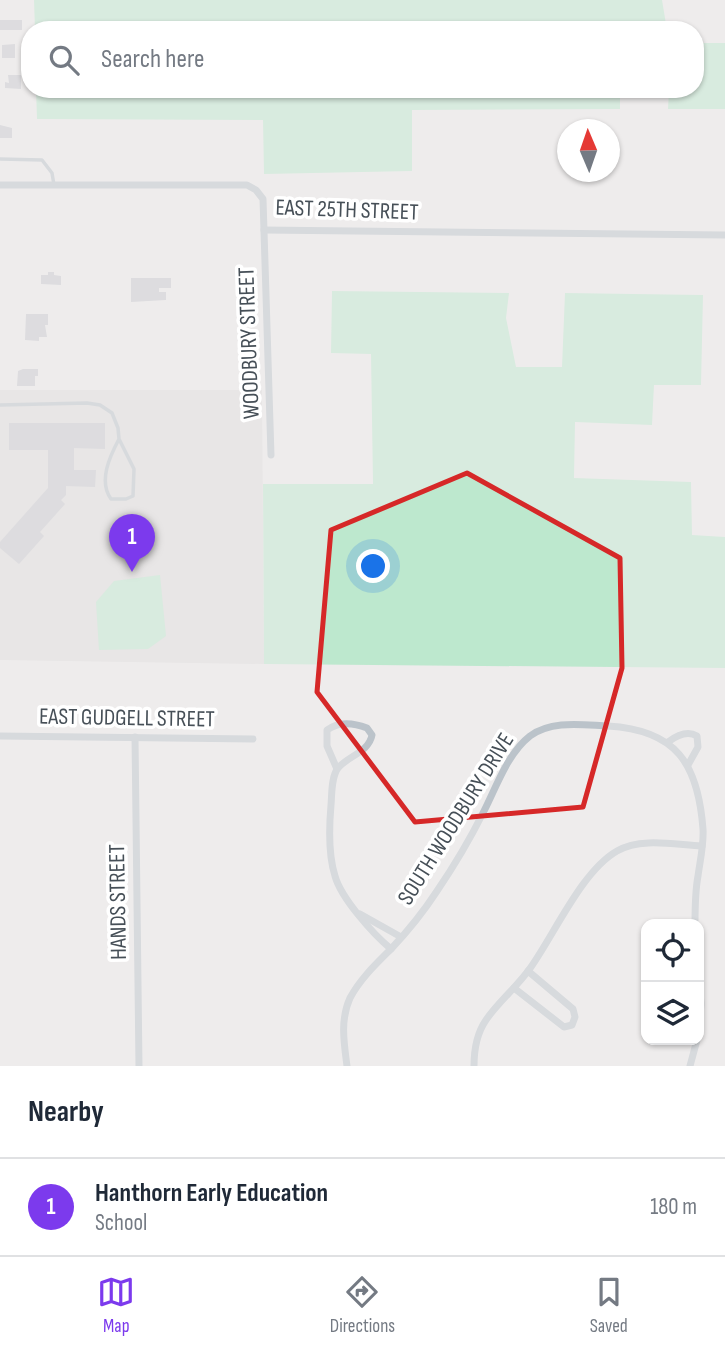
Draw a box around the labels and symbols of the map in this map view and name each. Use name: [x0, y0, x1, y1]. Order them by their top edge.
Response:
north arrow: [557, 119, 620, 182]
street label: EAST 25TH STREET: [275, 194, 419, 226]
street label: WOODBURY STREET: [232, 267, 266, 419]
pin: 1: [109, 514, 155, 572]
your location: [356, 549, 390, 583]
street label: EAST GUDGELL STREET: [39, 702, 215, 734]
street label: SOUTH WOODBURY DRIVE: [392, 728, 520, 910]
street label: HANDS STREET: [103, 844, 133, 960]

